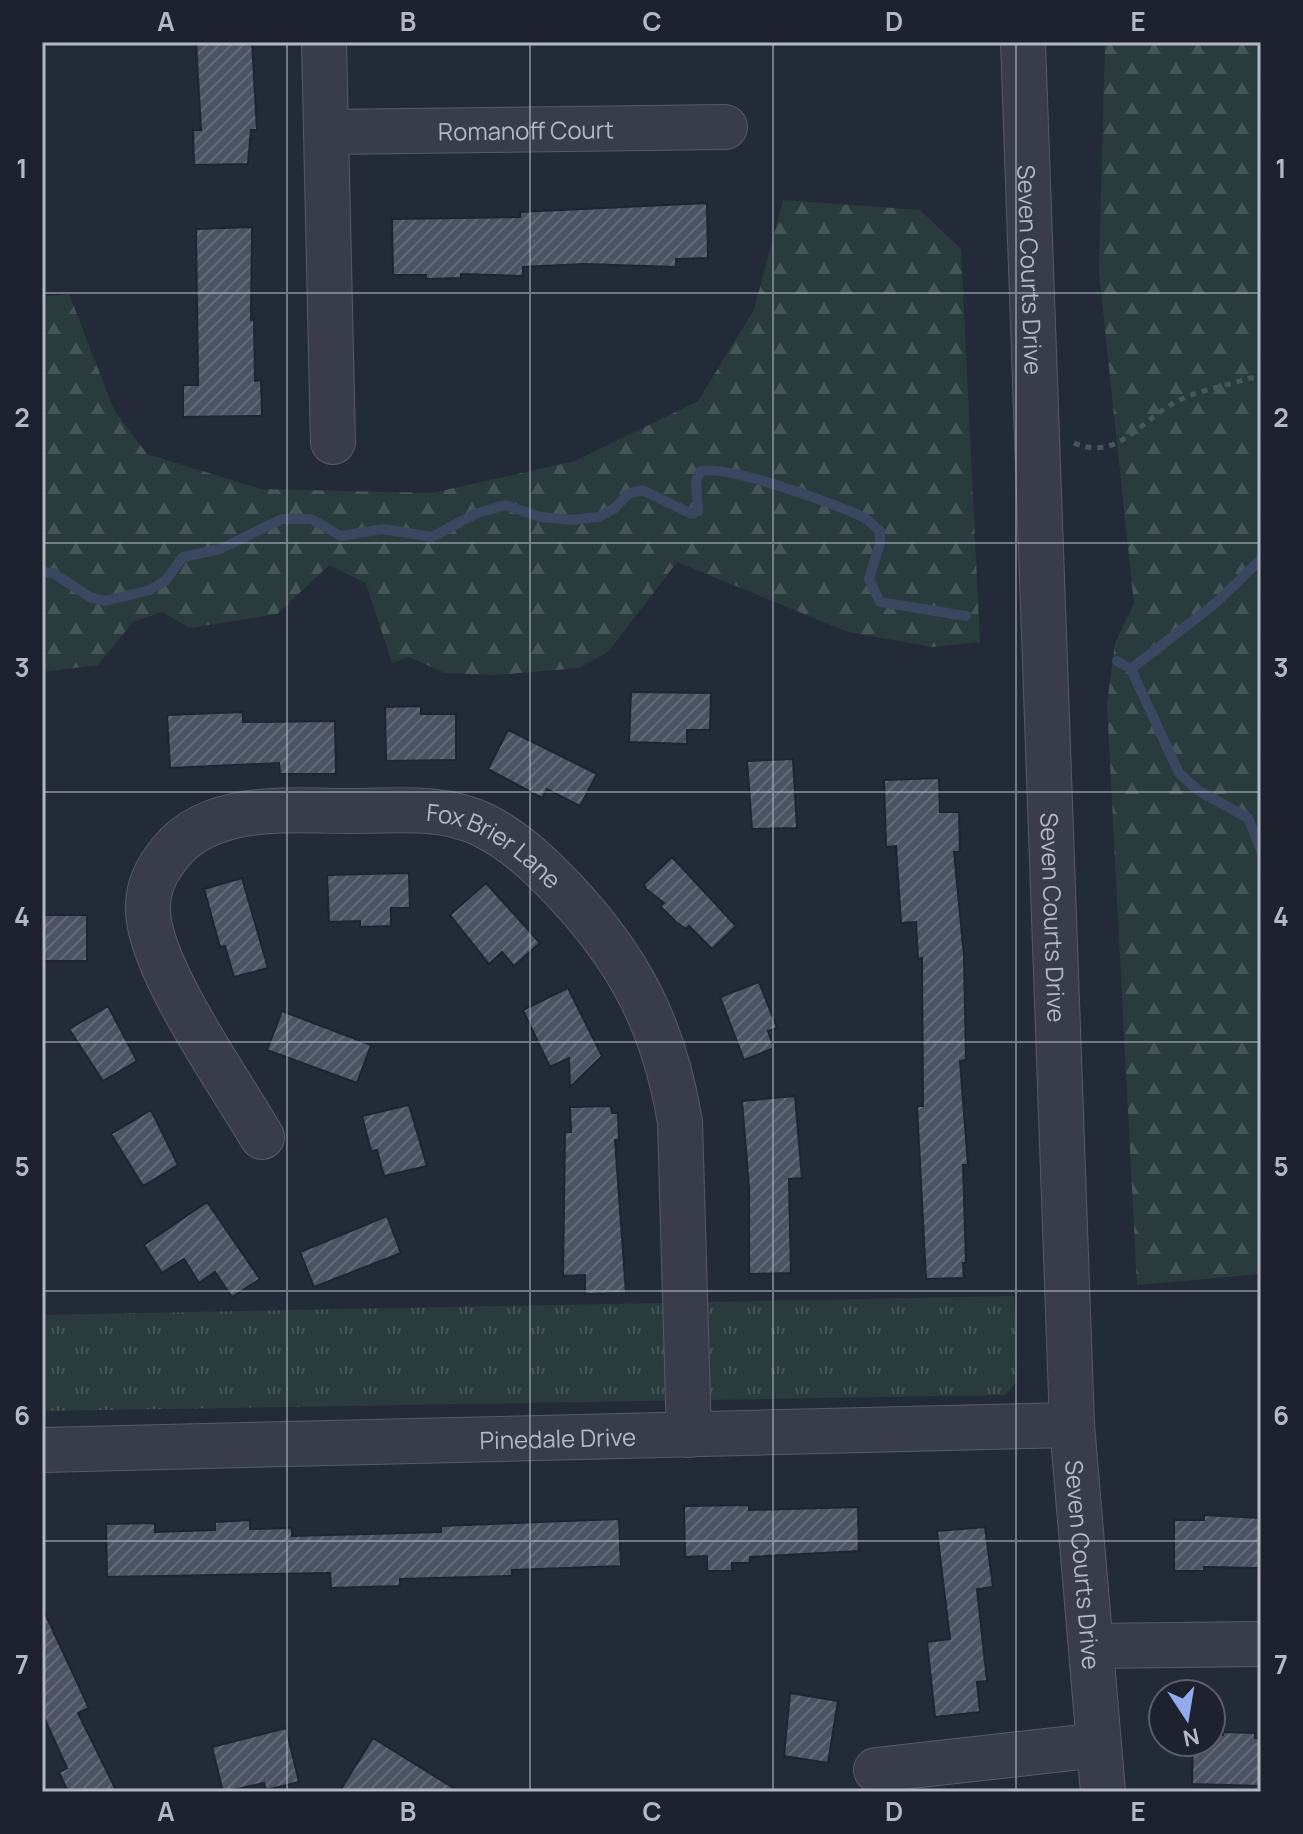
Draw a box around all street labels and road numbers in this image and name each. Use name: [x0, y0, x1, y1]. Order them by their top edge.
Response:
street label: Romanoff Court: [438, 112, 614, 147]
street label: Seven Courts Drive: [1011, 164, 1051, 376]
street label: Fox Brier Lane: [425, 794, 569, 895]
street label: Seven Courts Drive: [1034, 812, 1074, 1023]
street label: Pinedale Drive: [479, 1419, 636, 1456]
street label: Seven Courts Drive: [1059, 1458, 1109, 1671]

